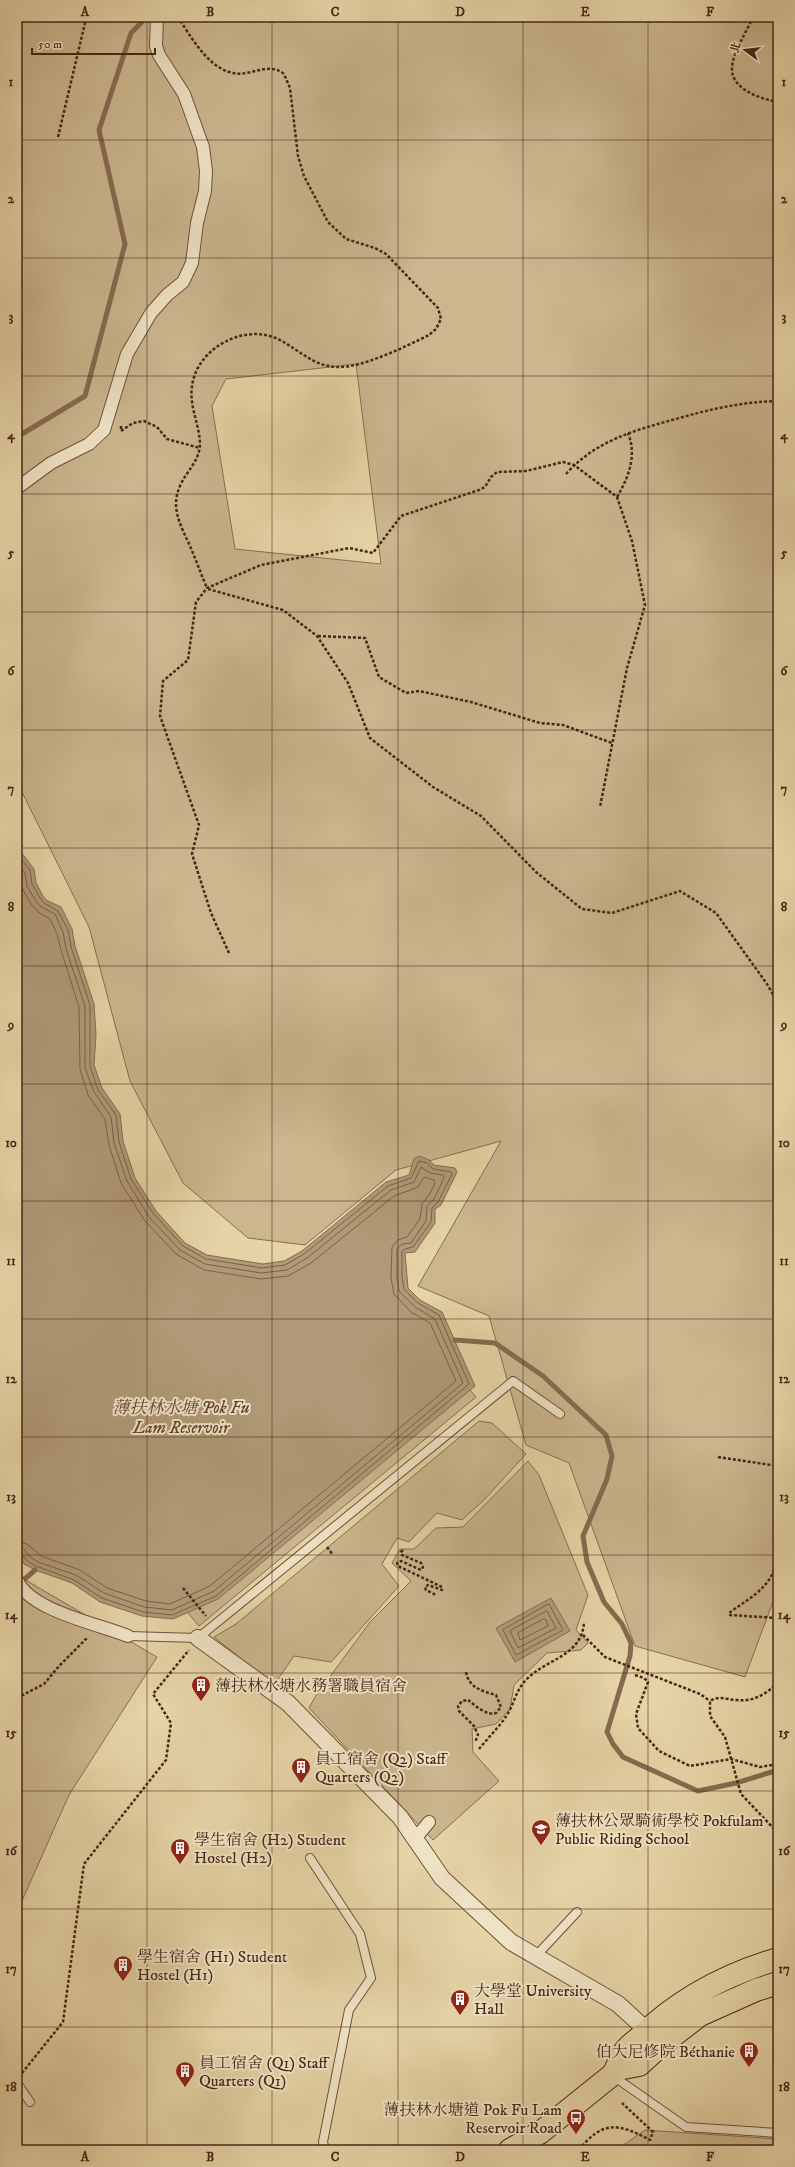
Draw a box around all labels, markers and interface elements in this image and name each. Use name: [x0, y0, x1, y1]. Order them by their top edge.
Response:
text: A: [80, 4, 90, 20]
text: B: [206, 4, 214, 20]
text: C: [331, 4, 340, 20]
text: D: [455, 4, 465, 20]
text: E: [580, 4, 590, 20]
text: F: [706, 4, 715, 20]
scale bar: [32, 30, 155, 56]
north arrow: [725, 30, 765, 70]
text: 50 m: [38, 37, 62, 52]
text: 北: [728, 41, 744, 55]
text: 1: [9, 74, 14, 90]
text: 1: [782, 74, 787, 90]
text: 2: [8, 191, 15, 207]
text: 2: [781, 191, 788, 207]
text: 3: [9, 309, 14, 325]
text: 3: [782, 309, 787, 325]
text: 4: [6, 427, 15, 444]
text: 4: [779, 427, 788, 444]
text: 5: [7, 545, 15, 561]
text: 5: [780, 545, 788, 561]
text: 6: [8, 663, 16, 679]
text: 6: [781, 663, 789, 679]
text: 7: [8, 781, 15, 797]
text: 7: [781, 781, 788, 797]
text: 8: [8, 899, 15, 915]
text: 8: [781, 899, 788, 915]
text: 9: [7, 1017, 14, 1033]
text: 9: [780, 1017, 787, 1033]
text: 10: [5, 1135, 17, 1151]
text: 10: [778, 1135, 790, 1151]
text: 11: [6, 1253, 16, 1269]
text: 11: [779, 1253, 789, 1269]
text: 12: [5, 1371, 17, 1387]
text: 12: [778, 1371, 790, 1387]
water label: 薄扶林水塘 Pok Fu Lam Reservoir: [112, 1397, 250, 1439]
text: 13: [6, 1489, 16, 1505]
text: 13: [779, 1489, 789, 1505]
text: 14: [5, 1607, 18, 1624]
text: 14: [778, 1607, 791, 1624]
building icon: 薄扶林水塘水務署職員宿舍: [190, 1674, 212, 1702]
place label: 薄扶林水塘水務署職員宿舍: [215, 1676, 407, 1696]
text: 15: [5, 1725, 17, 1741]
text: 15: [778, 1725, 790, 1741]
place label: 員工宿舍 (Q2) Staff Quarters (Q2): [315, 1749, 449, 1787]
building icon: 員工宿舍 (Q2) Staff Quarters (Q2): [290, 1756, 312, 1784]
place label: 薄扶林公眾騎術學校 Pokfulam Public Riding School: [555, 1811, 764, 1849]
school or university icon: 薄扶林公眾騎術學校 Pokfulam Public Riding School: [530, 1818, 552, 1846]
place label: 學生宿舍 (H2) Student Hostel (H2): [194, 1830, 346, 1868]
building icon: 學生宿舍 (H2) Student Hostel (H2): [169, 1837, 191, 1865]
text: 16: [5, 1843, 18, 1859]
text: 16: [778, 1843, 791, 1859]
place label: 學生宿舍 (H1) Student Hostel (H1): [137, 1947, 287, 1985]
building icon: 學生宿舍 (H1) Student Hostel (H1): [112, 1954, 134, 1982]
text: 17: [5, 1961, 17, 1977]
text: 17: [778, 1961, 790, 1977]
place label: 大學堂 University Hall: [474, 1981, 592, 2019]
building icon: 大學堂 University Hall: [449, 1988, 471, 2016]
building icon: 伯大尼修院 Béthanie: [738, 2040, 760, 2068]
place label: 伯大尼修院 Béthanie: [595, 2042, 735, 2062]
place label: 員工宿舍 (Q1) Staff Quarters (Q1): [199, 2053, 331, 2091]
building icon: 員工宿舍 (Q1) Staff Quarters (Q1): [174, 2060, 196, 2088]
text: 18: [5, 2079, 17, 2095]
text: 18: [778, 2079, 790, 2095]
place label: 薄扶林水塘道 Pok Fu Lam Reservoir Road: [384, 2100, 562, 2138]
bus stop icon: 薄扶林水塘道 Pok Fu Lam Reservoir Road: [565, 2107, 587, 2135]
text: A: [80, 2149, 90, 2165]
text: B: [206, 2149, 214, 2165]
text: C: [331, 2149, 340, 2165]
text: D: [455, 2149, 465, 2165]
text: E: [580, 2149, 590, 2165]
text: F: [706, 2149, 715, 2165]

